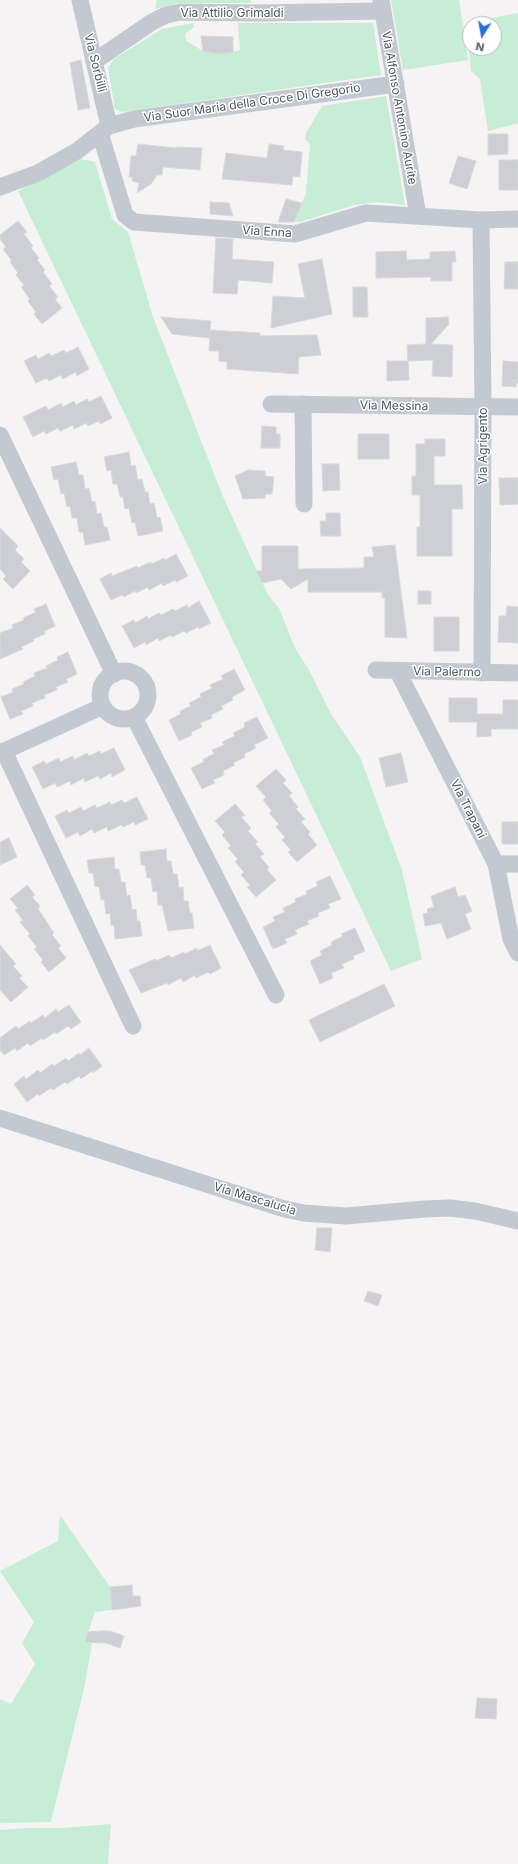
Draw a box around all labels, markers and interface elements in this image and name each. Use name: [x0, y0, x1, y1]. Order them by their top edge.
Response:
street label: Via Attilio Grimaldi: [180, 6, 284, 20]
north arrow: [462, 16, 502, 56]
street label: Via Alfonso Antonino Aurite: [378, 30, 420, 186]
street label: Via Sorbilli: [81, 32, 109, 94]
text: N: [474, 39, 485, 54]
street label: Via Suor Maria della Croce Di Gregorio: [143, 81, 361, 125]
street label: Via Enna: [242, 223, 292, 241]
street label: Via Messina: [360, 398, 428, 414]
street label: Via Agrigento: [476, 408, 490, 484]
street label: Via Palermo: [413, 664, 481, 680]
street label: Via Trapani: [447, 777, 489, 841]
street label: Via Mascalucia: [212, 1180, 298, 1218]

